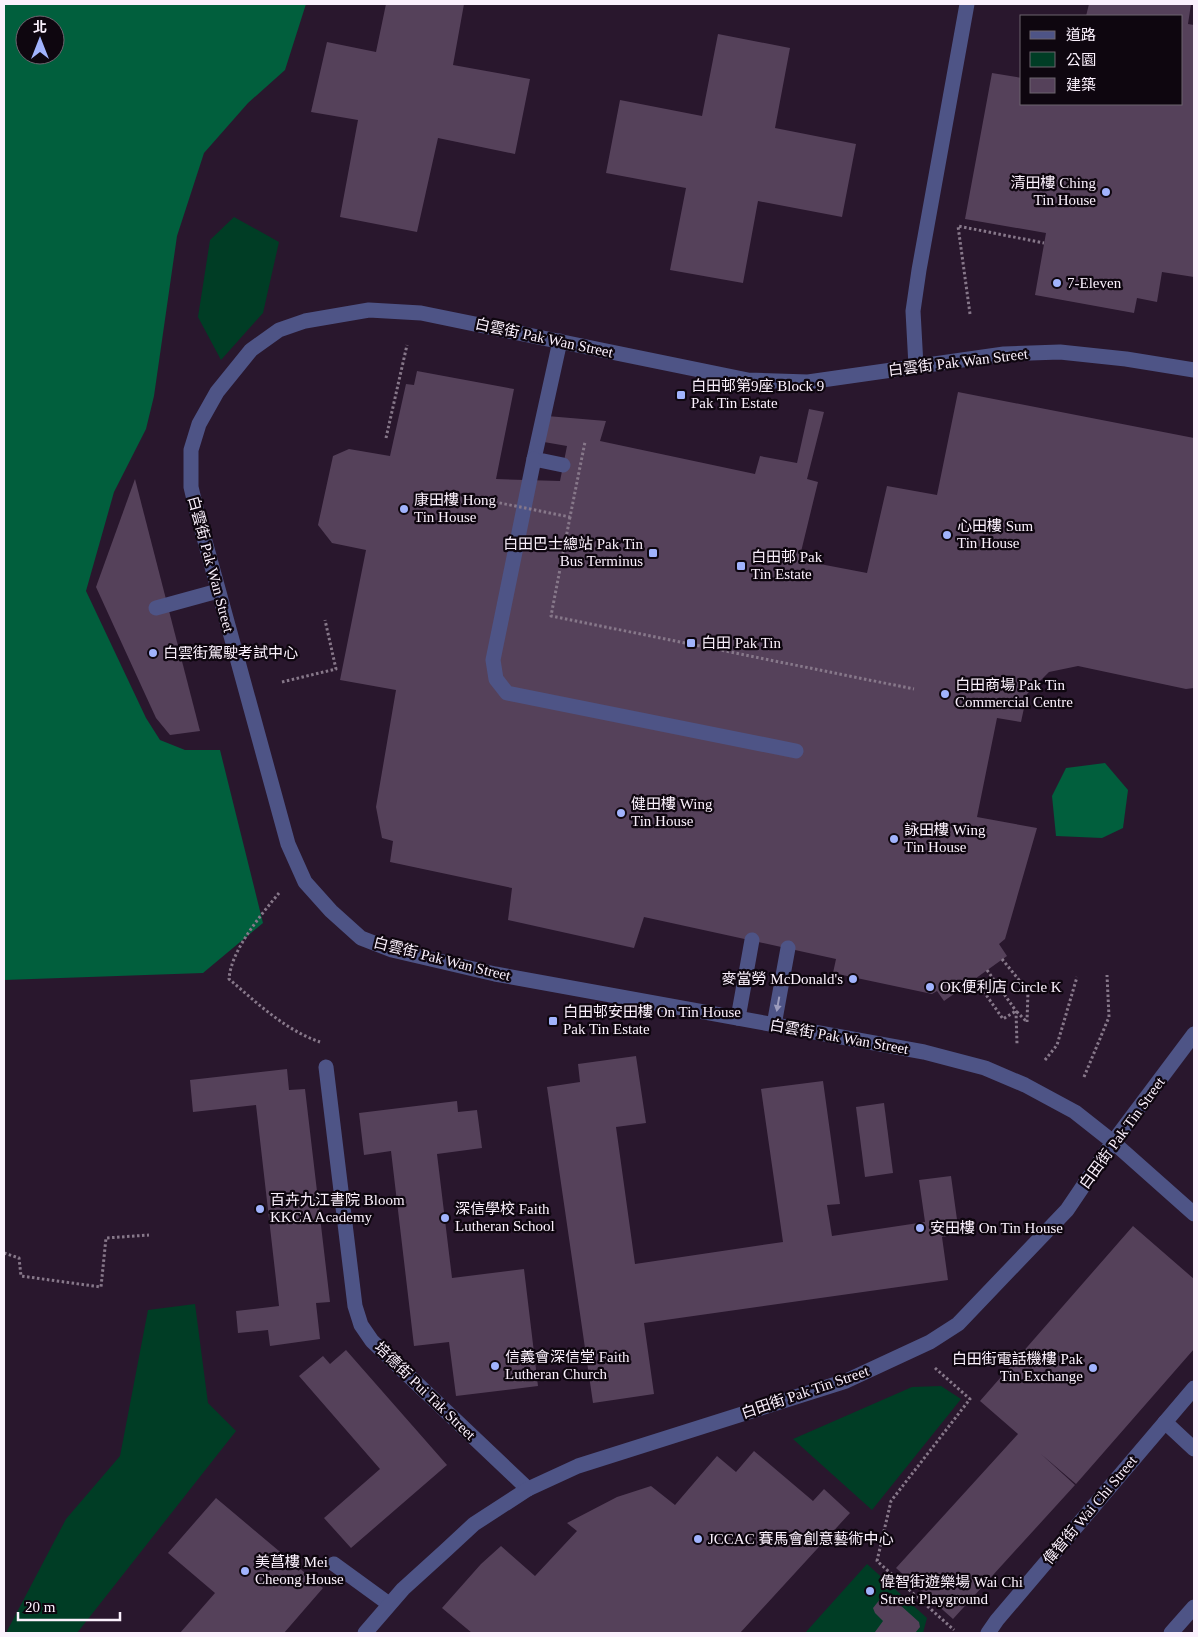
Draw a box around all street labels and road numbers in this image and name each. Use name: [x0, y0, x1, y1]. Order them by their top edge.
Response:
street label: 白雲街 Pak Wan Street: [474, 316, 615, 361]
street label: 白雲街 Pak Wan Street: [887, 345, 1030, 379]
street label: 白雲街 Pak Wan Street: [185, 494, 237, 635]
street label: 白雲街 Pak Wan Street: [372, 934, 513, 984]
street label: 白雲街 Pak Wan Street: [768, 1017, 910, 1057]
street label: 白田街 Pak Tin Street: [1076, 1074, 1168, 1192]
street label: 培德街 Pui Tak Street: [372, 1338, 480, 1444]
street label: 白田街 Pak Tin Street: [739, 1362, 872, 1421]
street label: 偉智街 Wai Chi Street: [1040, 1452, 1141, 1568]

